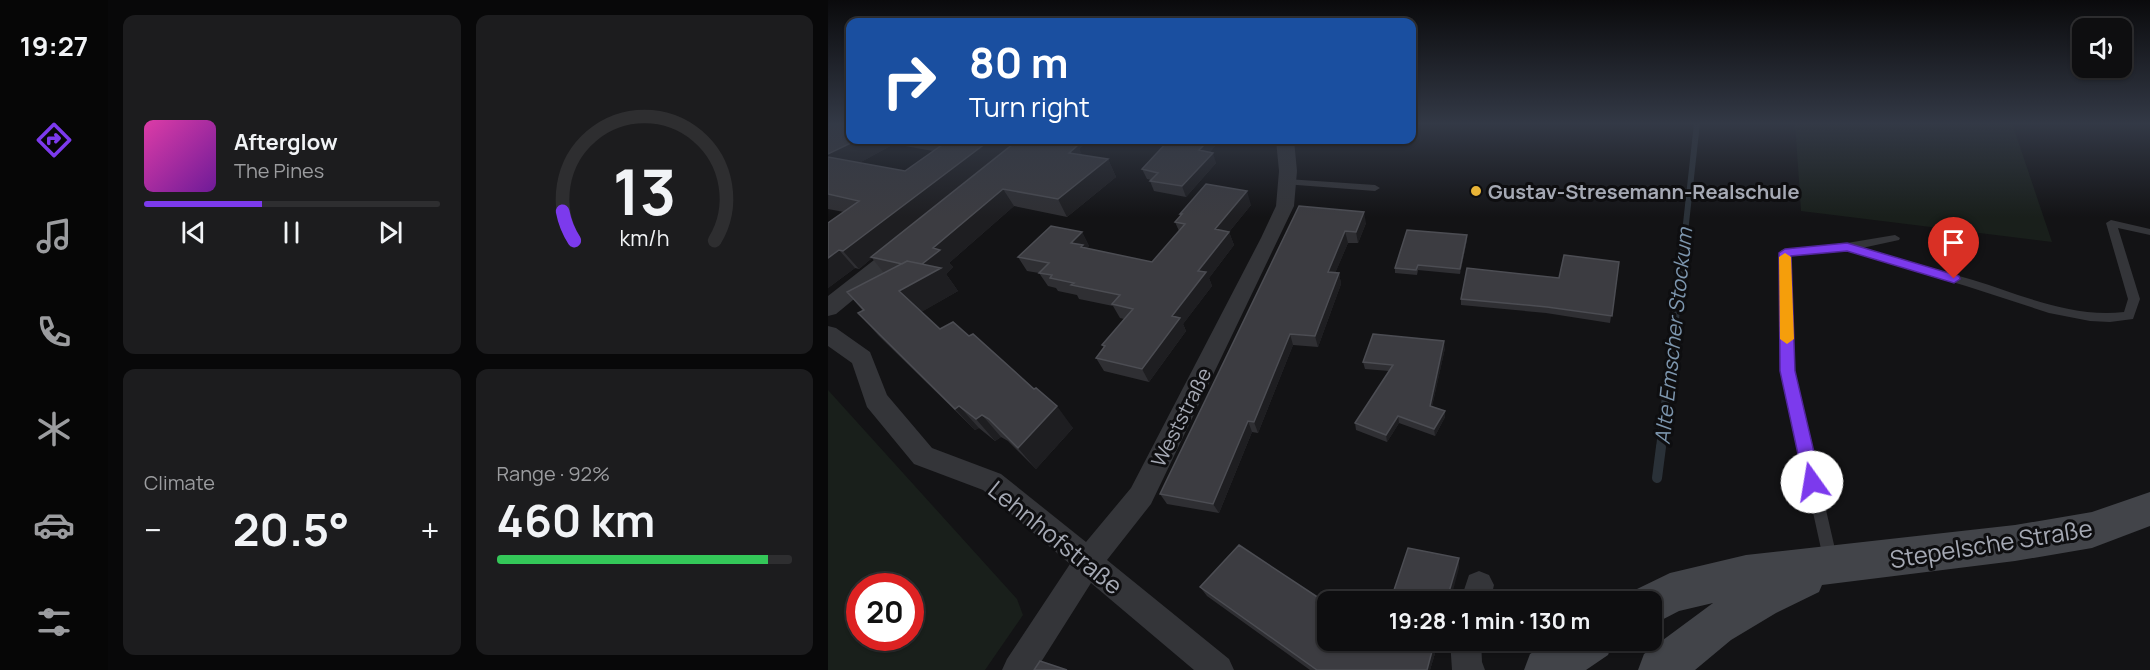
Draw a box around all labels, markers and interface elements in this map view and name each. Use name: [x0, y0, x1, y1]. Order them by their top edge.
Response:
map controls: [2072, 18, 2132, 78]
button: sound: [2072, 18, 2132, 78]
text: 19:27: [20, 27, 88, 64]
text: 80 m: [969, 33, 1069, 91]
icon: right: [870, 42, 948, 120]
text: Turn right: [969, 88, 1090, 125]
icon: directions: [33, 119, 75, 161]
text: Afterglow: [234, 127, 338, 157]
text: 13: [612, 149, 676, 235]
text: The Pines: [234, 157, 324, 184]
place label: Gustav-Stresemann-Realschule: [1488, 178, 1800, 205]
marker: Gustav-Stresemann-Realschule: [1469, 184, 1483, 198]
icon: music: [33, 215, 75, 257]
icon: previous: [177, 216, 210, 249]
icon: pause: [275, 216, 308, 249]
icon: next: [374, 216, 407, 249]
pin: [1928, 217, 1979, 279]
text: km/h: [619, 224, 669, 253]
water label: Alte Emscher Stockum: [1648, 225, 1698, 446]
icon: arrive: [1937, 226, 1970, 259]
icon: phone: [33, 311, 75, 353]
street label: Weststraße: [1144, 363, 1218, 471]
icon: climate: [33, 408, 75, 450]
position arrow: [1780, 450, 1844, 514]
text: Range · 92%: [497, 460, 610, 487]
text: Climate: [144, 469, 215, 496]
street label: Lehnhofstraße: [982, 473, 1130, 601]
text: 460 km: [497, 489, 655, 551]
text: 20.5°: [233, 498, 349, 560]
icon: car: [33, 504, 75, 546]
text: −: [144, 507, 162, 552]
text: +: [420, 507, 439, 552]
street label: Stepelsche Straße: [1887, 511, 2095, 575]
speed limit sign: 20: [846, 573, 924, 651]
icon: filters: [33, 601, 75, 643]
text: 19:28 · 1 min · 130 m: [1389, 606, 1590, 636]

